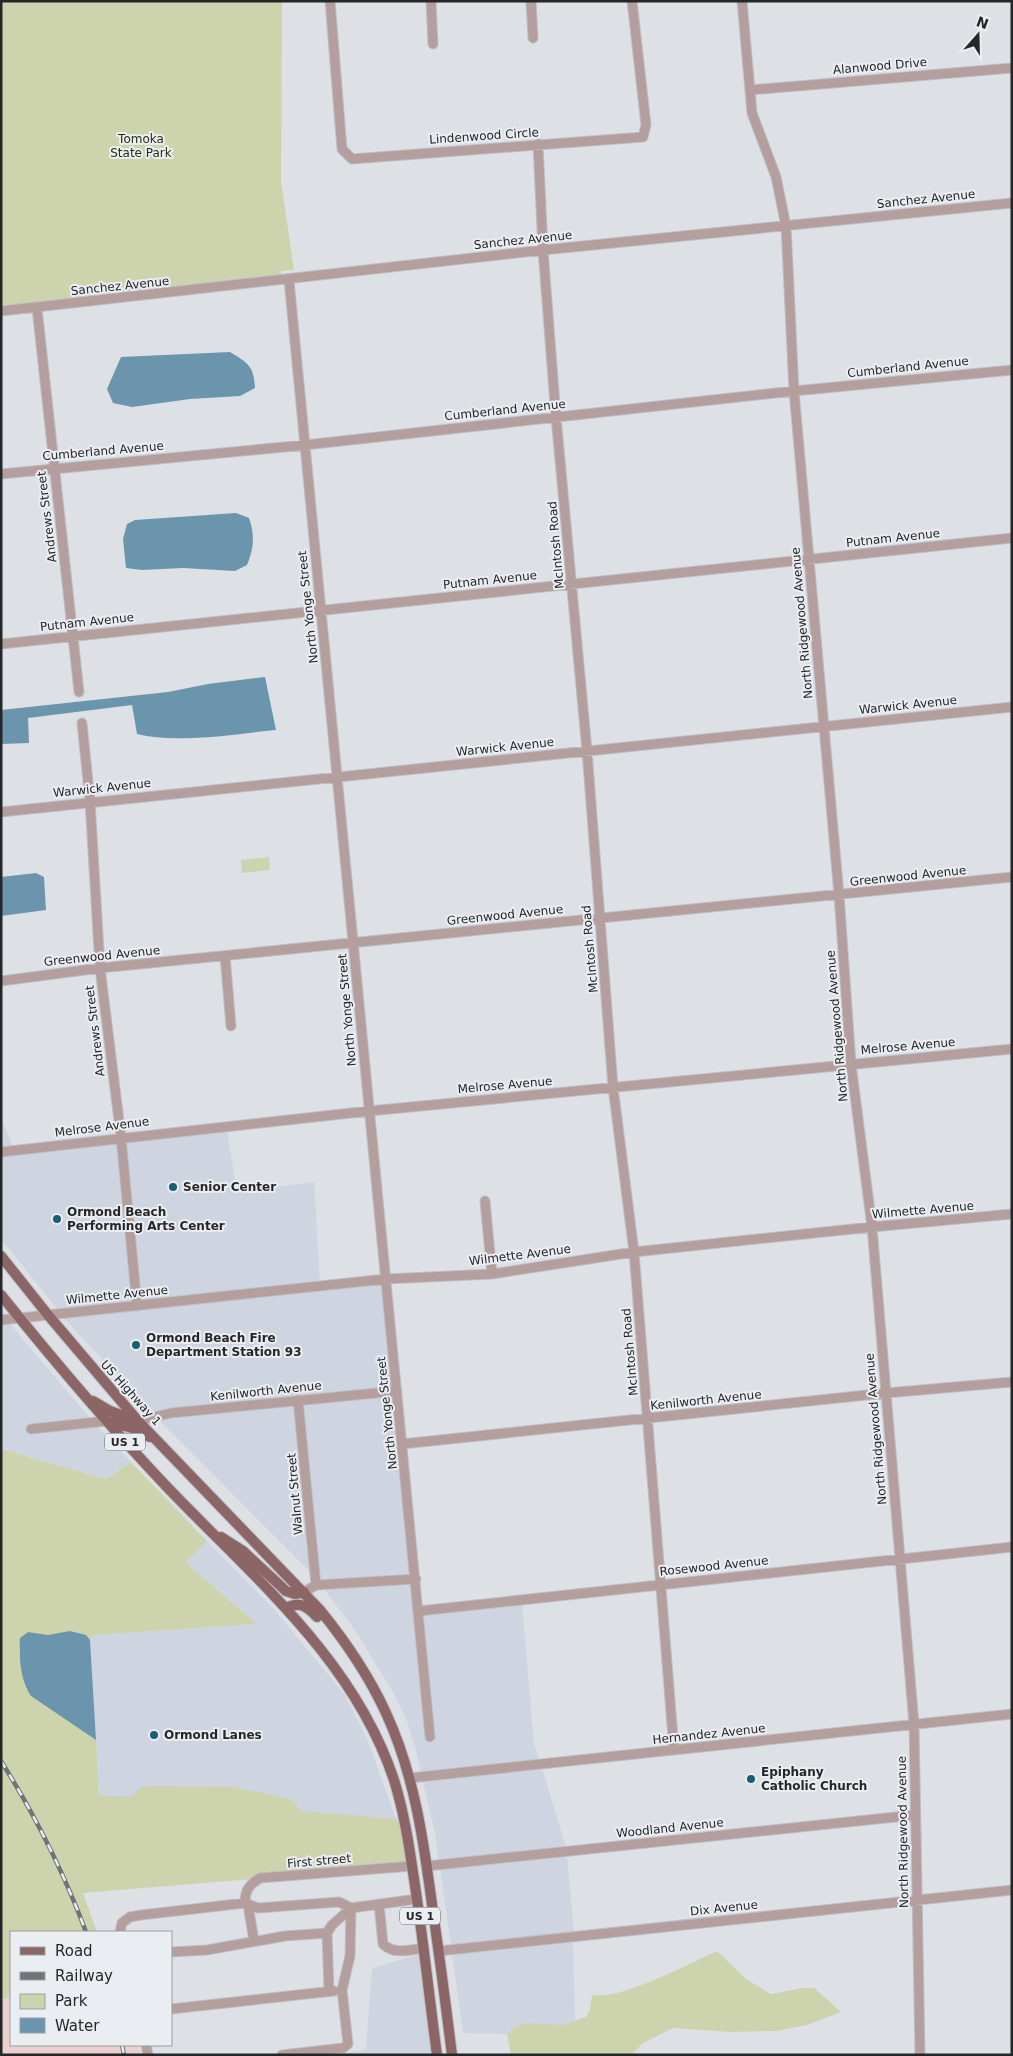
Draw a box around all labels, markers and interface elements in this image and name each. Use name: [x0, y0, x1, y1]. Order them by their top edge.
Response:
north arrow: [953, 10, 1003, 60]
text: N: [974, 13, 991, 32]
street label: Alanwood Drive: [832, 55, 928, 77]
street label: Lindenwood Circle: [429, 125, 539, 147]
park label: Tomoka State Park: [110, 132, 172, 160]
street label: Sanchez Avenue: [876, 187, 976, 211]
street label: Sanchez Avenue: [473, 228, 573, 252]
street label: Sanchez Avenue: [70, 274, 170, 298]
street label: Cumberland Avenue: [847, 354, 969, 380]
street label: Cumberland Avenue: [444, 397, 566, 423]
street label: Cumberland Avenue: [42, 439, 164, 463]
street label: Andrews Street: [34, 470, 60, 563]
street label: McIntosh Road: [545, 501, 567, 589]
street label: Putnam Avenue: [845, 526, 941, 550]
street label: North Ridgewood Avenue: [788, 547, 816, 699]
street label: North Yonge Street: [295, 550, 321, 664]
street label: Putnam Avenue: [442, 568, 538, 592]
street label: Putnam Avenue: [39, 610, 135, 634]
street label: Warwick Avenue: [858, 693, 958, 717]
street label: Warwick Avenue: [455, 735, 555, 759]
street label: Warwick Avenue: [52, 776, 152, 800]
street label: Greenwood Avenue: [849, 863, 967, 889]
street label: Greenwood Avenue: [446, 902, 564, 928]
street label: McIntosh Road: [579, 905, 601, 993]
street label: Greenwood Avenue: [43, 943, 161, 969]
street label: North Ridgewood Avenue: [823, 950, 851, 1102]
street label: North Yonge Street: [335, 953, 359, 1067]
street label: Andrews Street: [82, 984, 108, 1077]
street label: Melrose Avenue: [860, 1035, 956, 1057]
street label: Melrose Avenue: [457, 1074, 553, 1096]
street label: Melrose Avenue: [54, 1114, 150, 1140]
place label: Senior Center: [183, 1180, 276, 1194]
marker: Senior Center: [167, 1181, 179, 1193]
street label: Wilmette Avenue: [871, 1199, 975, 1221]
place label: Ormond Beach Performing Arts Center: [67, 1205, 225, 1233]
marker: Ormond Beach Performing Arts Center: [51, 1213, 63, 1225]
street label: Wilmette Avenue: [468, 1242, 572, 1268]
street label: Wilmette Avenue: [65, 1283, 169, 1307]
street label: McIntosh Road: [619, 1308, 641, 1396]
place label: Ormond Beach Fire Department Station 93: [146, 1331, 302, 1359]
marker: Ormond Beach Fire Department Station 93: [130, 1339, 142, 1351]
street label: North Ridgewood Avenue: [862, 1353, 890, 1505]
street label: North Yonge Street: [374, 1356, 400, 1470]
street label: US Highway 1: [98, 1357, 164, 1429]
street label: Kenilworth Avenue: [210, 1378, 322, 1404]
street label: Kenilworth Avenue: [650, 1387, 762, 1413]
road number: US 1: [105, 1434, 145, 1450]
street label: Walnut Street: [284, 1452, 306, 1535]
street label: Rosewood Avenue: [659, 1553, 769, 1579]
street label: Hernandez Avenue: [652, 1721, 766, 1747]
place label: Ormond Lanes: [164, 1728, 262, 1742]
marker: Ormond Lanes: [148, 1729, 160, 1741]
street label: North Ridgewood Avenue: [895, 1756, 911, 1908]
place label: Epiphany Catholic Church: [761, 1765, 867, 1793]
marker: Epiphany Catholic Church: [745, 1773, 757, 1785]
street label: Woodland Avenue: [616, 1815, 724, 1841]
street label: First street: [286, 1851, 352, 1871]
street label: Dix Avenue: [689, 1897, 759, 1919]
road number: US 1: [400, 1908, 440, 1924]
legend: [10, 1931, 172, 2046]
text: Road: [55, 1942, 93, 1960]
text: Railway: [55, 1967, 113, 1985]
text: Park: [55, 1992, 88, 2010]
text: Water: [55, 2017, 100, 2035]

